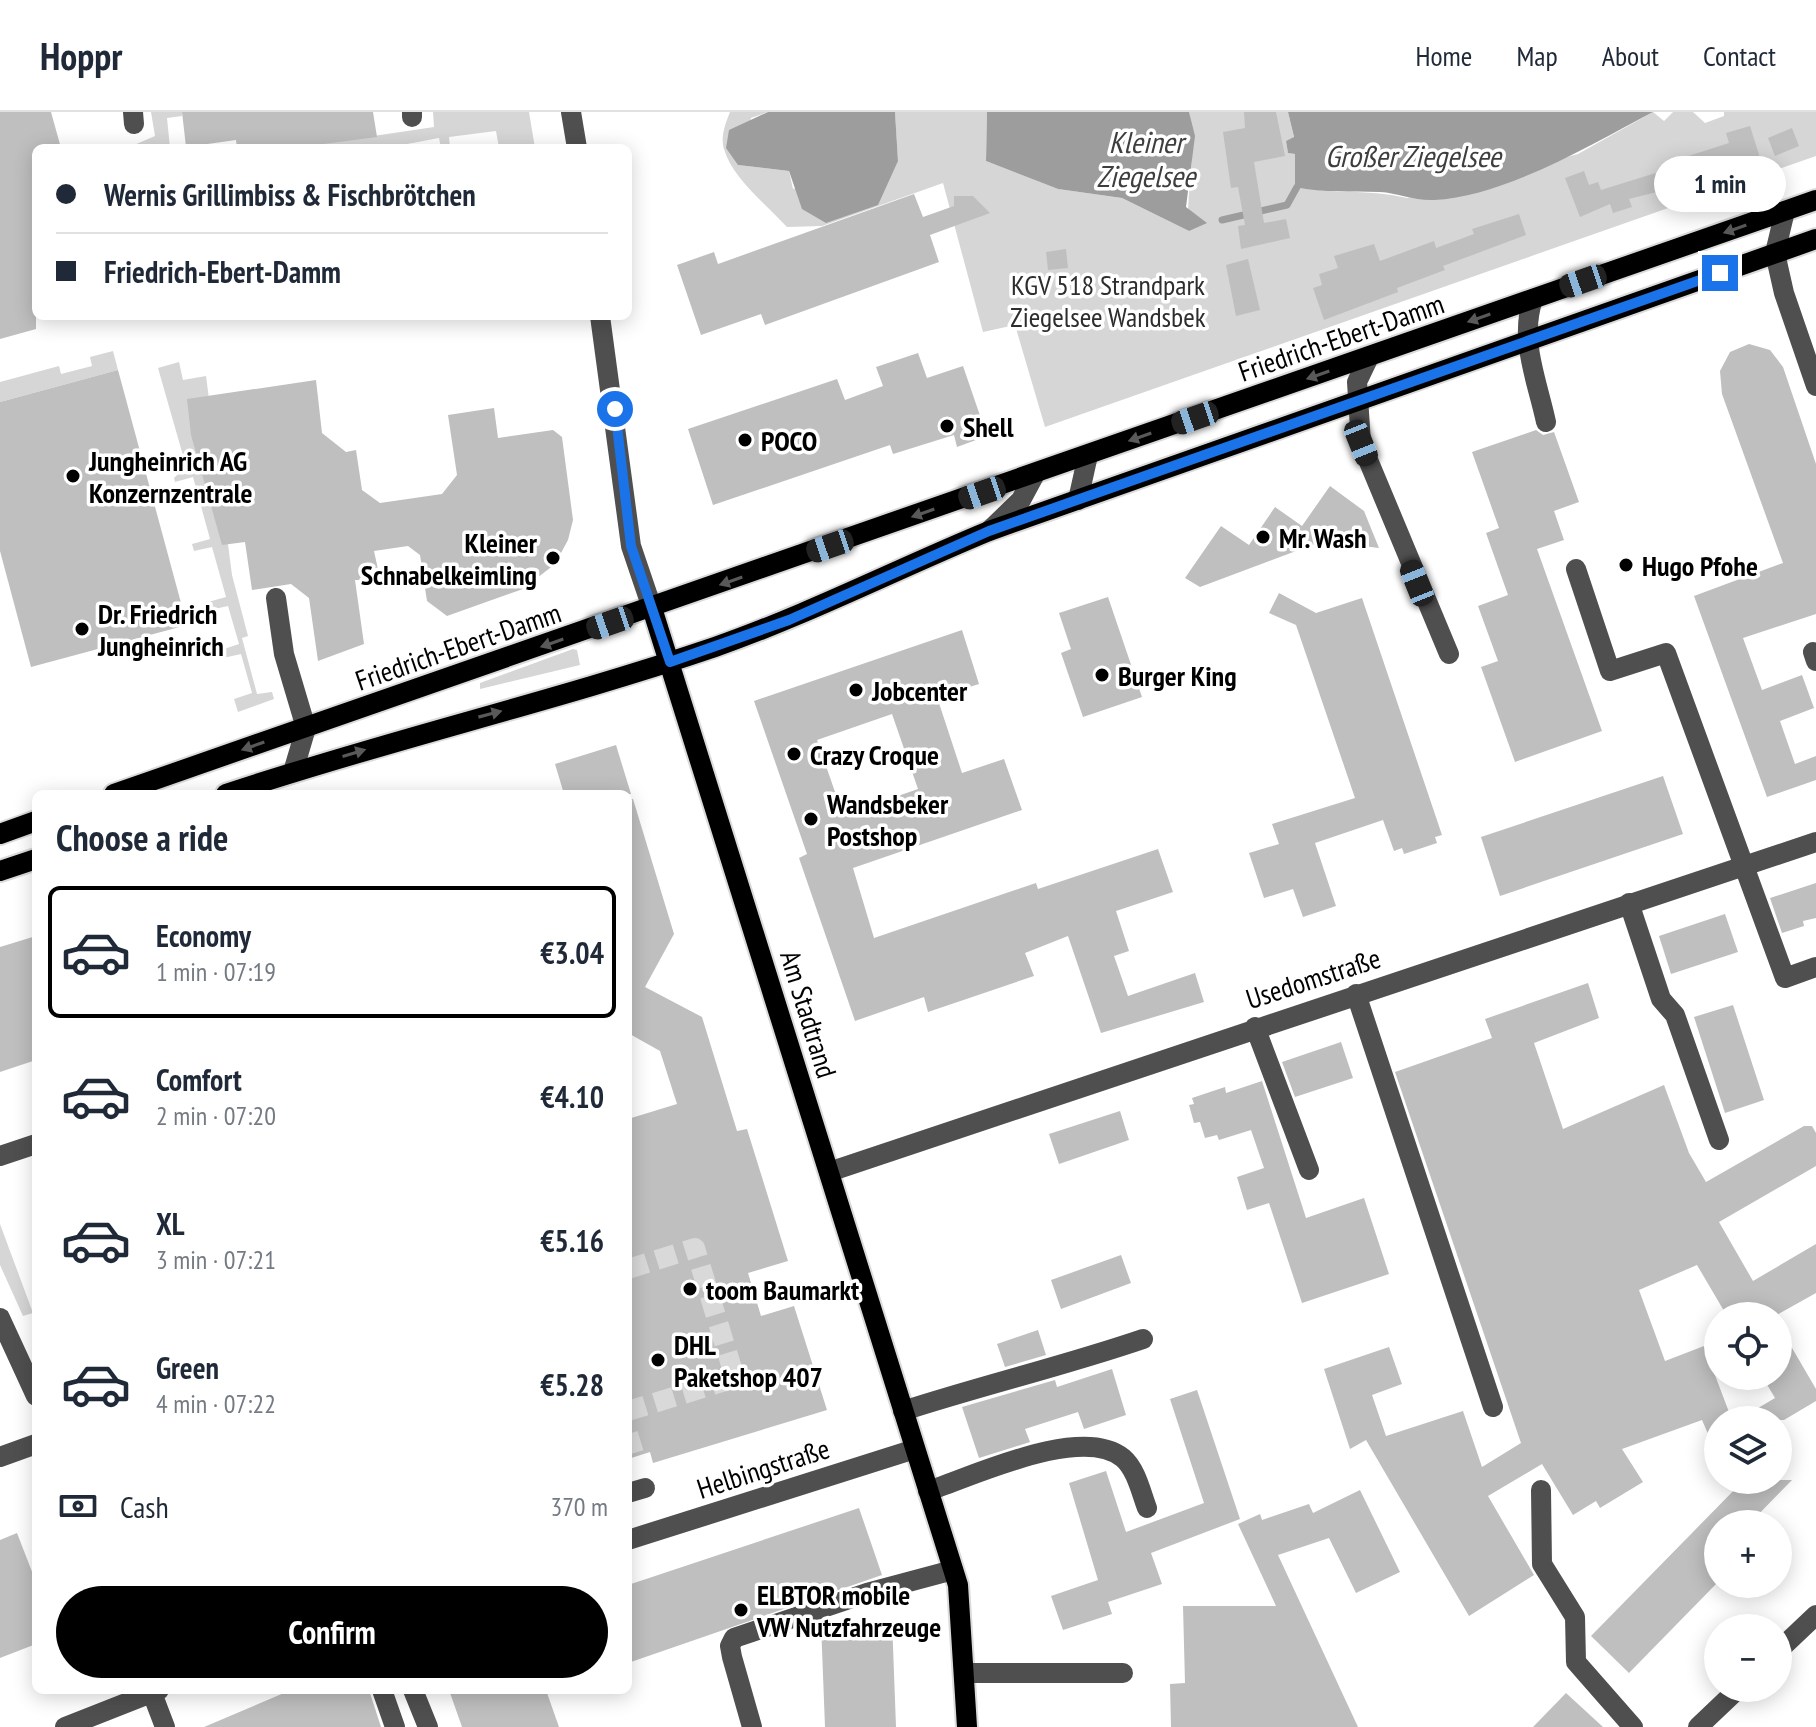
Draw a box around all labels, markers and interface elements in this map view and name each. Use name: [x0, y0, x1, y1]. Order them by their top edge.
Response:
text: Hoppr: [40, 31, 122, 80]
text: Home: [1416, 37, 1472, 74]
text: Map: [1516, 37, 1558, 74]
text: About: [1602, 37, 1659, 74]
text: Contact: [1703, 37, 1776, 74]
water label: Kleiner Ziegelsee: [1097, 122, 1197, 195]
water label: Großer Ziegelsee: [1325, 136, 1503, 175]
callout: 1 min: [1654, 157, 1786, 213]
text: 1 min: [1694, 167, 1746, 200]
text: Wernis Grillimbiss & Fischbrötchen: [104, 175, 476, 214]
one-way arrow: [1723, 223, 1747, 235]
text: Friedrich-Ebert-Damm: [104, 252, 341, 291]
route end: [1702, 255, 1738, 291]
car: [1556, 262, 1610, 300]
park label: KGV 518 Strandpark Ziegelsee Wandsbek: [1010, 266, 1206, 335]
street label: Friedrich-Ebert-Damm: [1233, 285, 1449, 389]
one-way arrow: [1467, 312, 1491, 325]
one-way arrow: [1306, 369, 1330, 381]
route start: [597, 391, 633, 427]
car: [1168, 399, 1222, 437]
place label: Shell: [963, 408, 1014, 445]
car: [1341, 416, 1381, 470]
marker: Shell: [938, 417, 956, 435]
place label: POCO: [761, 422, 817, 459]
marker: POCO: [736, 431, 754, 449]
one-way arrow: [1128, 431, 1152, 443]
place label: Jungheinrich AG Konzernzentrale: [88, 442, 253, 511]
marker: Jungheinrich AG Konzernzentrale: [64, 467, 82, 485]
car: [955, 474, 1009, 512]
one-way arrow: [911, 508, 935, 520]
place label: Mr. Wash: [1279, 519, 1367, 556]
place label: Kleiner Schnabelkeimling: [361, 524, 538, 593]
car: [803, 527, 857, 565]
marker: Mr. Wash: [1254, 528, 1272, 546]
place label: Hugo Pfohe: [1642, 547, 1758, 584]
marker: Kleiner Schnabelkeimling: [544, 549, 562, 567]
car: [1397, 556, 1437, 610]
marker: Hugo Pfohe: [1617, 556, 1635, 574]
one-way arrow: [719, 575, 743, 587]
street label: Friedrich-Ebert-Damm: [350, 594, 566, 698]
place label: Dr. Friedrich Jungheinrich: [97, 595, 224, 664]
car: [583, 604, 637, 642]
marker: Dr. Friedrich Jungheinrich: [73, 620, 91, 638]
one-way arrow: [540, 637, 564, 649]
place label: Burger King: [1118, 657, 1237, 694]
marker: Burger King: [1093, 666, 1111, 684]
place label: Jobcenter: [871, 672, 968, 709]
marker: Jobcenter: [847, 681, 865, 699]
one-way arrow: [478, 707, 503, 719]
place label: Crazy Croque: [810, 736, 939, 773]
one-way arrow: [241, 741, 265, 753]
marker: Crazy Croque: [785, 745, 803, 763]
one-way arrow: [342, 746, 366, 758]
place label: Wandsbeker Postshop: [826, 785, 949, 854]
marker: Wandsbeker Postshop: [802, 810, 820, 828]
text: Choose a ride: [56, 814, 228, 861]
icon: car: [60, 916, 132, 988]
text: Economy: [156, 916, 251, 955]
text: €3.04: [540, 933, 604, 972]
street label: Usedomstraße: [1241, 939, 1385, 1017]
street label: Am Stadtrand: [772, 946, 846, 1082]
text: 1 min · 07:19: [156, 955, 276, 988]
icon: car: [60, 1060, 132, 1132]
text: Comfort: [156, 1060, 242, 1099]
text: €4.10: [540, 1077, 604, 1116]
text: 2 min · 07:20: [156, 1099, 276, 1132]
icon: car: [60, 1204, 132, 1276]
text: XL: [156, 1204, 185, 1243]
text: €5.16: [540, 1221, 604, 1260]
text: 3 min · 07:21: [156, 1243, 276, 1276]
place label: toom Baumarkt: [706, 1271, 859, 1308]
marker: toom Baumarkt: [681, 1280, 699, 1298]
map controls: [1704, 1302, 1792, 1702]
button: locate: [1704, 1302, 1792, 1390]
place label: DHL Paketshop 407: [674, 1326, 823, 1395]
icon: car: [60, 1348, 132, 1420]
text: Green: [156, 1348, 219, 1387]
marker: DHL Paketshop 407: [649, 1351, 667, 1369]
text: €5.28: [540, 1365, 604, 1404]
text: 4 min · 07:22: [156, 1387, 276, 1420]
button: layers: [1704, 1406, 1792, 1494]
street label: Helbingstraße: [692, 1429, 834, 1507]
icon: cash: [56, 1484, 100, 1528]
text: Cash: [120, 1487, 169, 1526]
text: 370 m: [550, 1490, 608, 1523]
button: +: [1704, 1510, 1792, 1598]
place label: ELBTOR mobile VW Nutzfahrzeuge: [756, 1576, 941, 1645]
button: Confirm: [56, 1586, 608, 1678]
marker: ELBTOR mobile VW Nutzfahrzeuge: [732, 1601, 750, 1619]
button: −: [1704, 1614, 1792, 1702]

